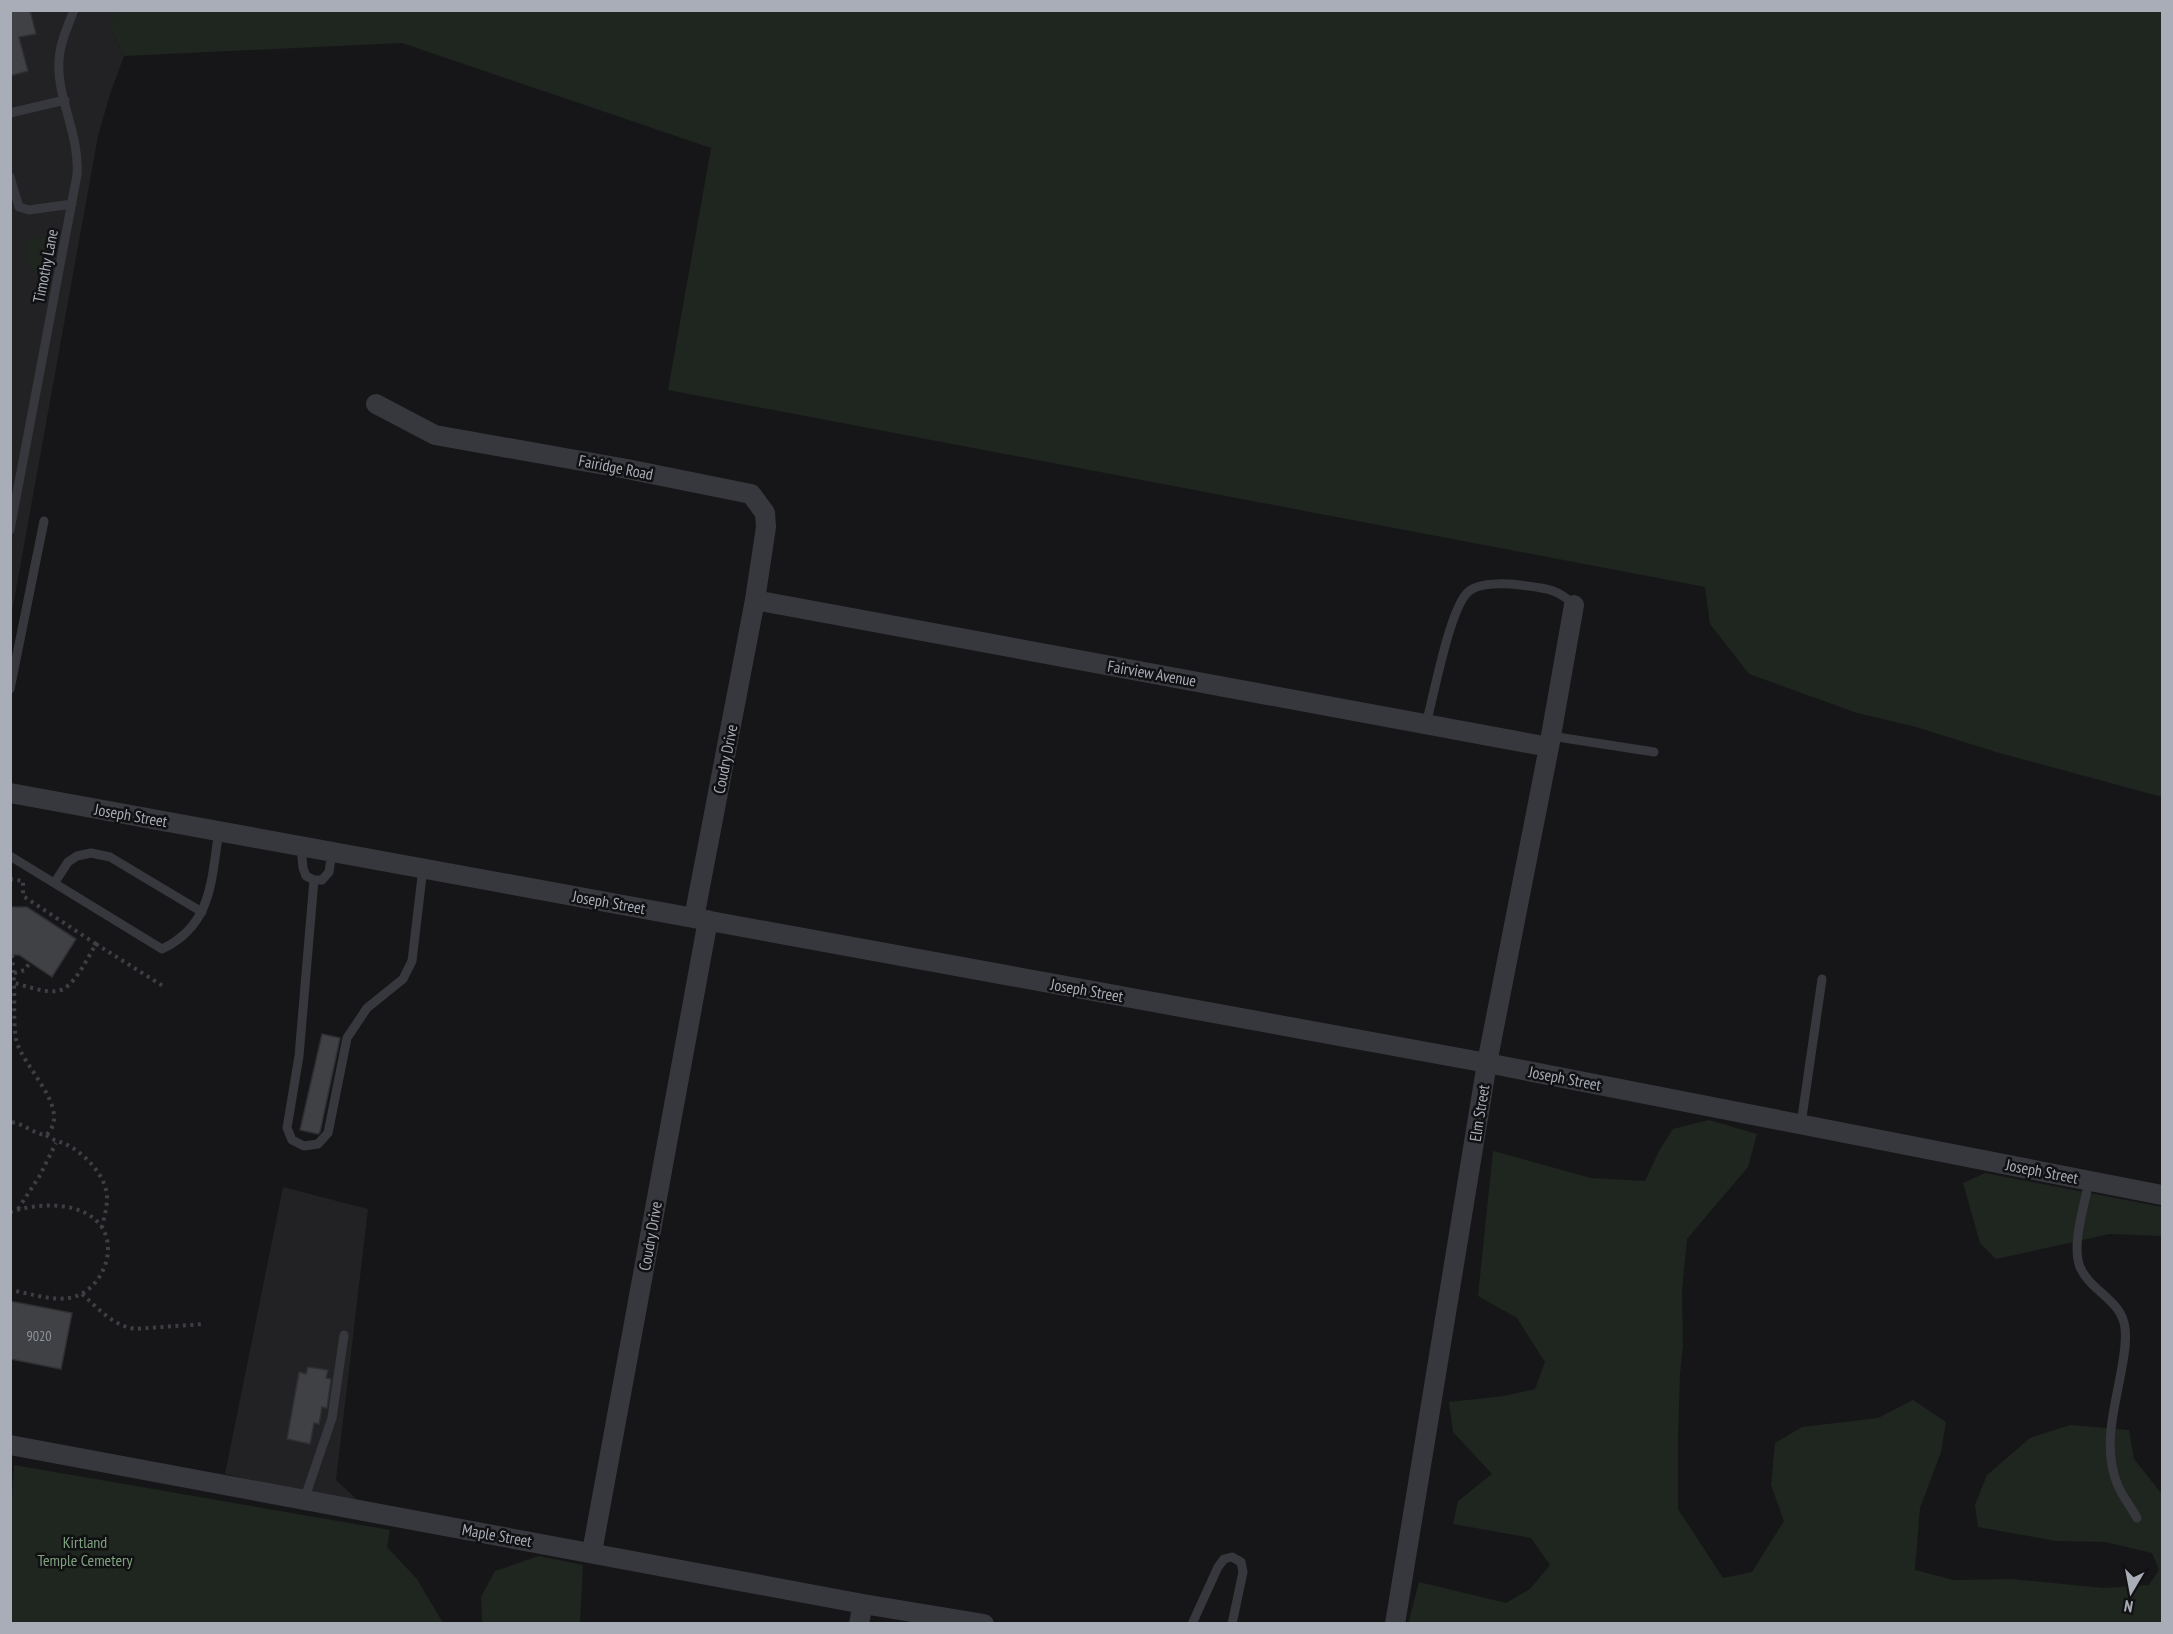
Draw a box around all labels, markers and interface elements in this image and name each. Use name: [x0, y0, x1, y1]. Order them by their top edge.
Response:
street label: Timothy Lane: [28, 227, 62, 305]
street label: Fairidge Road: [577, 450, 655, 484]
street label: Fairview Avenue: [1106, 655, 1198, 691]
street label: Coudry Drive: [708, 723, 742, 795]
street label: Joseph Street: [92, 799, 169, 831]
street label: Joseph Street: [570, 886, 647, 918]
street label: Joseph Street: [1048, 974, 1125, 1006]
street label: Joseph Street: [1526, 1061, 1603, 1095]
street label: Elm Street: [1465, 1082, 1493, 1143]
street label: Joseph Street: [2003, 1154, 2080, 1188]
street label: Coudry Drive: [634, 1200, 666, 1272]
house number: 9020: [26, 1327, 52, 1345]
street label: Maple Street: [461, 1519, 534, 1551]
park label: Kirtland Temple Cemetery: [37, 1532, 133, 1570]
north arrow: [2101, 1562, 2161, 1622]
text: N: [2122, 1596, 2134, 1617]

